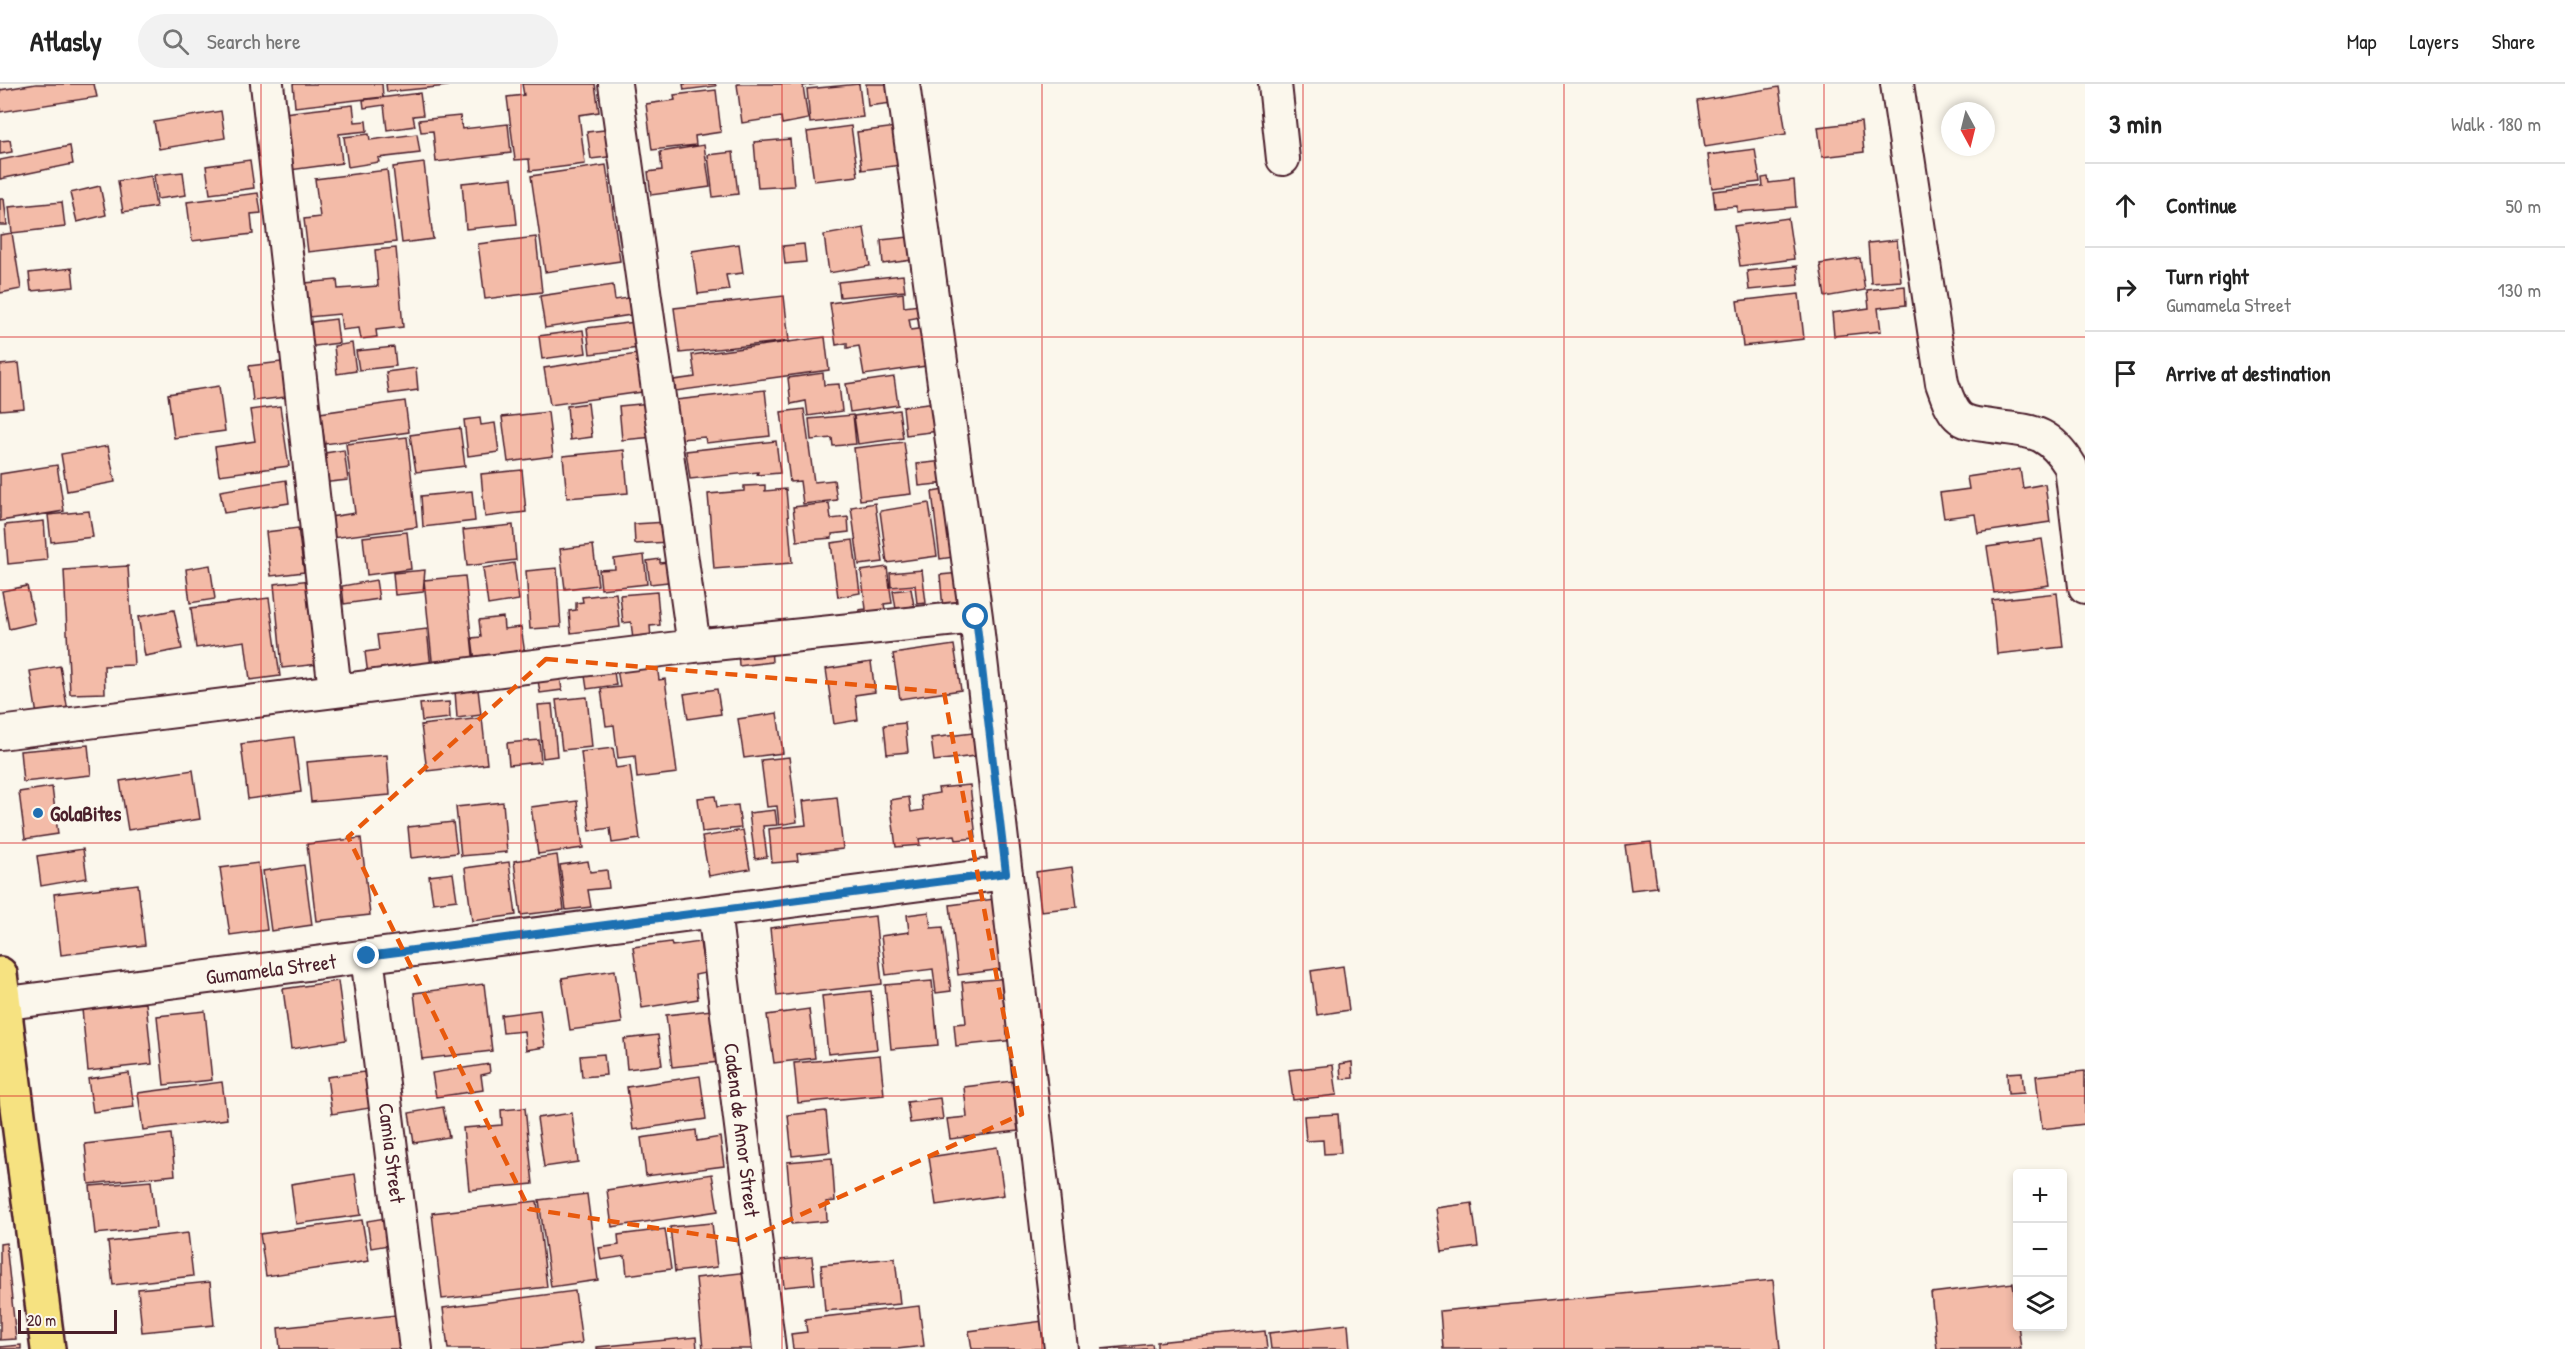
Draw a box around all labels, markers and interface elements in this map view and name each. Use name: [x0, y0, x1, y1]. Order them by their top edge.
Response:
search box: [138, 14, 558, 68]
text: Atlasly: [30, 22, 102, 60]
icon: search: [159, 25, 192, 58]
text: Search here: [207, 26, 301, 56]
text: Map: [2347, 27, 2376, 56]
text: Layers: [2409, 27, 2459, 56]
text: Share: [2492, 27, 2535, 56]
north arrow: [1941, 102, 1995, 156]
text: 3 min: [2109, 106, 2162, 141]
text: Walk · 180 m: [2451, 110, 2541, 137]
icon: ahead: [2109, 189, 2142, 222]
text: Continue: [2166, 190, 2237, 220]
text: 50 m: [2505, 192, 2541, 219]
text: Turn right: [2166, 261, 2249, 291]
icon: right: [2109, 273, 2142, 306]
text: 130 m: [2498, 276, 2541, 303]
text: Gumamela Street: [2166, 291, 2291, 318]
icon: arrive: [2109, 357, 2142, 390]
text: Arrive at destination: [2166, 358, 2331, 388]
route start: [962, 603, 988, 629]
place label: GolaBites: [50, 799, 121, 828]
marker: GolaBites: [31, 806, 45, 820]
route end: [353, 942, 379, 968]
street label: Gumamela Street: [204, 947, 339, 991]
street label: Cadena de Amor Street: [717, 1041, 767, 1219]
street label: Camia Street: [371, 1101, 413, 1205]
map controls: [2013, 1169, 2067, 1331]
button: +: [2013, 1169, 2067, 1223]
button: −: [2013, 1223, 2067, 1277]
button: layers: [2013, 1277, 2067, 1331]
scale bar: [18, 1307, 117, 1334]
text: 20 m: [27, 1309, 56, 1331]

